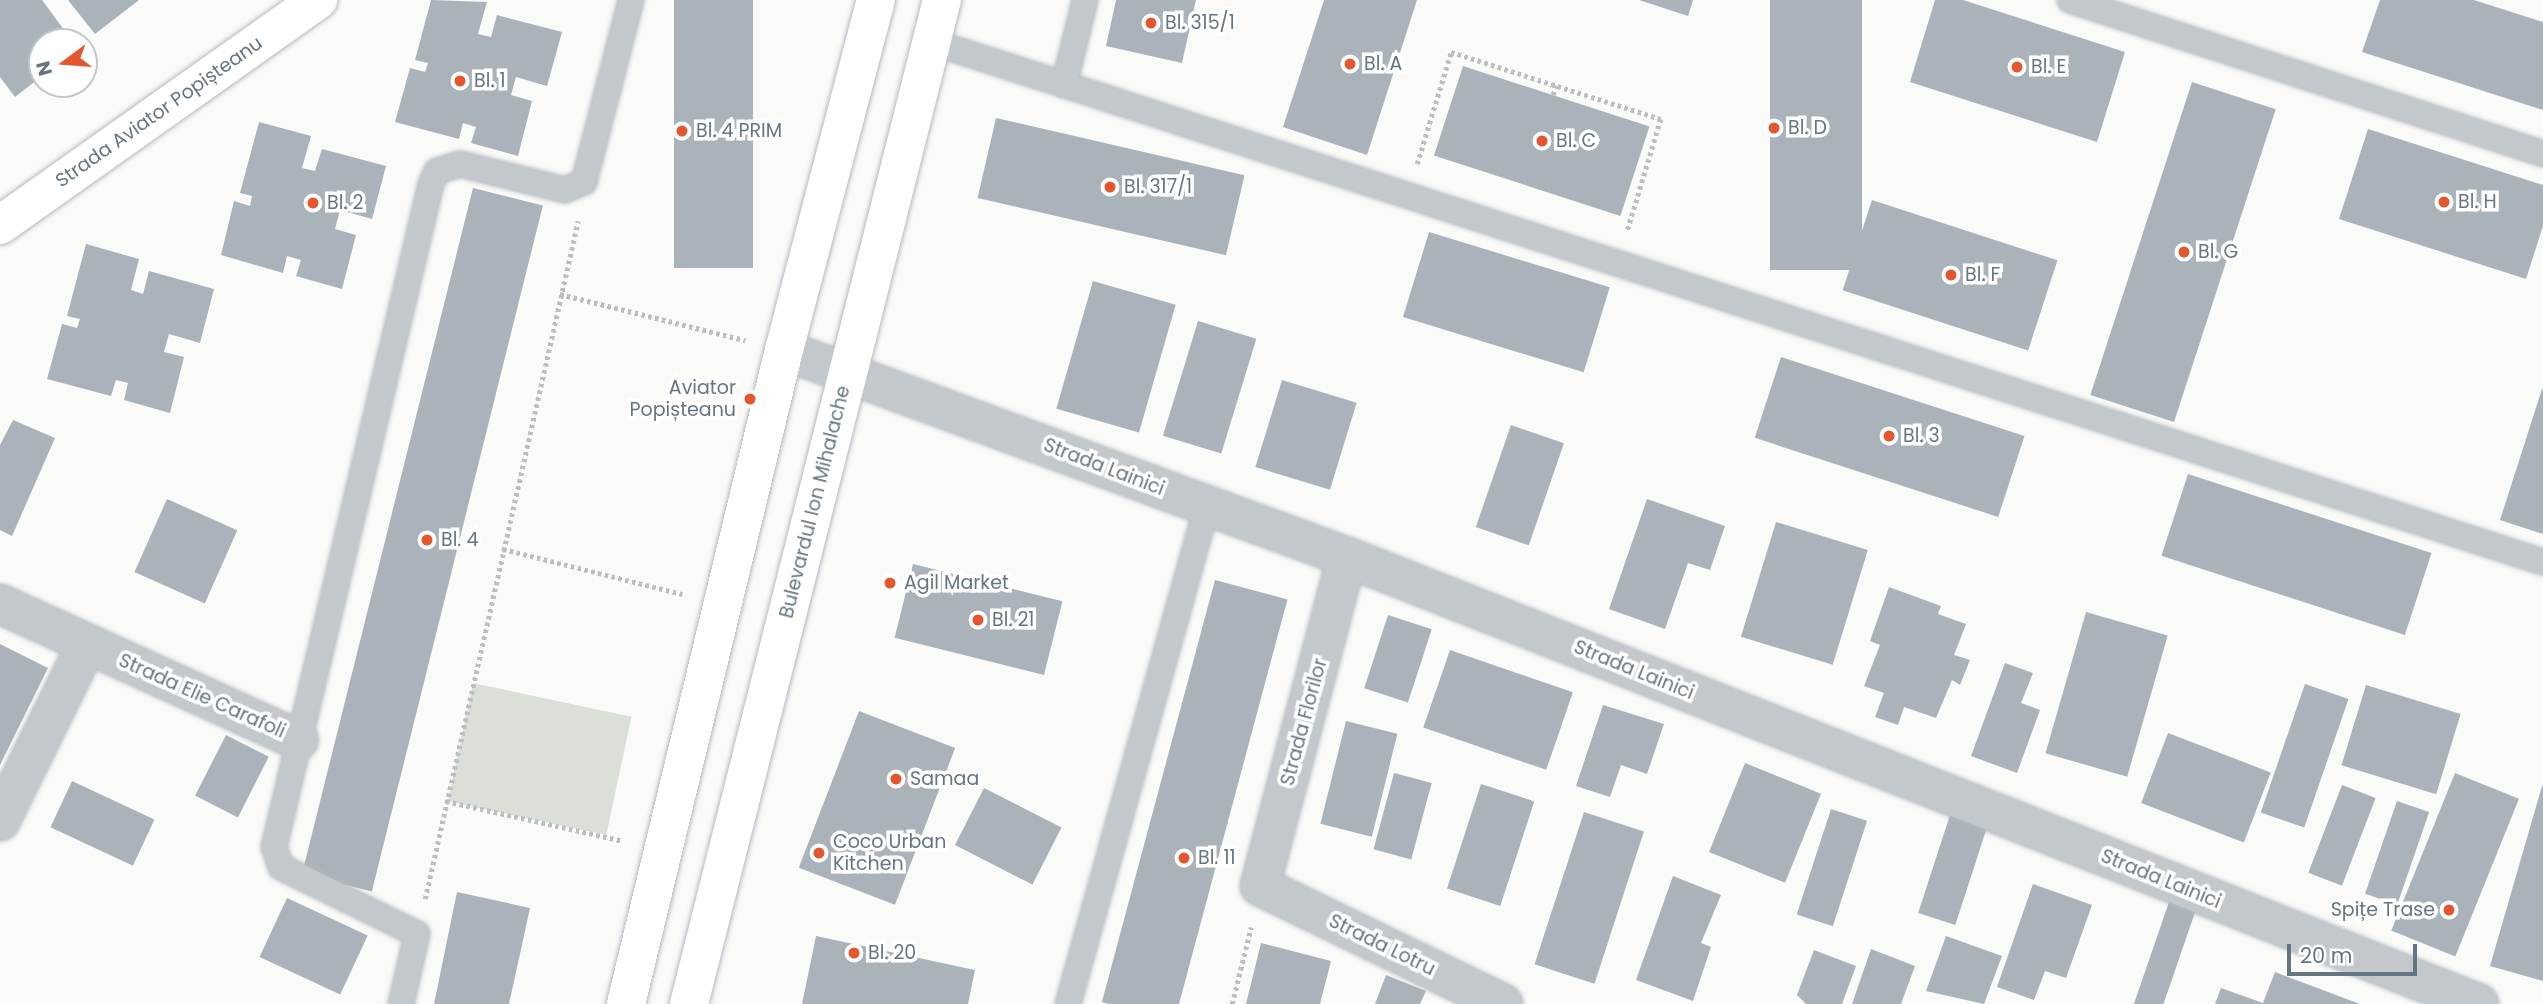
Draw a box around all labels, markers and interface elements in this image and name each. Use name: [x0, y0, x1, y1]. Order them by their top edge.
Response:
place label: Bl. 315/1: [1165, 12, 1235, 34]
marker: Bl. 315/1: [1143, 15, 1159, 31]
north arrow: [28, 28, 98, 98]
street label: Strada Aviator Popișteanu: [51, 32, 267, 192]
place label: Bl. A: [1364, 53, 1402, 75]
marker: Bl. A: [1342, 56, 1358, 72]
place label: Bl. E: [2031, 56, 2066, 78]
text: N: [29, 58, 59, 79]
marker: Bl. E: [2009, 59, 2025, 75]
place label: Bl. 1: [474, 70, 505, 92]
marker: Bl. 1: [452, 73, 468, 89]
place label: Bl. D: [1788, 117, 1827, 139]
place label: Bl. 4 PRIM: [696, 120, 782, 142]
marker: Bl. D: [1766, 120, 1782, 136]
marker: Bl. 4 PRIM: [674, 123, 690, 139]
place label: Bl. C: [1556, 130, 1596, 152]
marker: Bl. C: [1534, 133, 1550, 149]
place label: Bl. 317/1: [1124, 176, 1192, 198]
marker: Bl. 317/1: [1102, 179, 1118, 195]
place label: Bl. H: [2458, 191, 2497, 213]
place label: Bl. 2: [327, 192, 363, 214]
marker: Bl. H: [2436, 194, 2452, 210]
marker: Bl. 2: [305, 195, 321, 211]
place label: Bl. G: [2198, 241, 2238, 263]
marker: Bl. G: [2176, 244, 2192, 260]
place label: Bl. F: [1965, 264, 2000, 286]
marker: Bl. F: [1943, 267, 1959, 283]
place label: Aviator Popișteanu: [630, 377, 736, 421]
street label: Bulevardul Ion Mihalache: [775, 383, 855, 621]
marker: Aviator Popișteanu: [742, 391, 758, 407]
place label: Bl. 3: [1903, 425, 1940, 447]
marker: Bl. 3: [1881, 428, 1897, 444]
street label: Strada Lainici: [1040, 434, 1168, 500]
place label: Bl. 4: [441, 529, 478, 551]
marker: Bl. 4: [419, 532, 435, 548]
place label: Agil Market: [904, 572, 1009, 594]
marker: Agil Market: [882, 575, 898, 591]
place label: Bl. 21: [992, 609, 1034, 631]
marker: Bl. 21: [970, 612, 986, 628]
street label: Strada Lainici: [1571, 636, 1697, 704]
street label: Strada Elie Carafoli: [115, 649, 289, 743]
street label: Strada Florilor: [1276, 656, 1332, 788]
place label: Samaa: [910, 768, 979, 790]
marker: Samaa: [888, 771, 904, 787]
place label: Coco Urban Kitchen: [833, 831, 946, 875]
marker: Coco Urban Kitchen: [811, 845, 827, 861]
street label: Strada Lainici: [2098, 845, 2224, 913]
place label: Bl. 11: [1198, 847, 1236, 869]
marker: Bl. 11: [1176, 850, 1192, 866]
place label: Spițe Trase: [2331, 899, 2435, 921]
marker: Spițe Trase: [2441, 902, 2457, 918]
street label: Strada Lotru: [1325, 909, 1439, 981]
scale bar: [2291, 930, 2420, 974]
text: 20 m: [2300, 941, 2353, 970]
place label: Bl. 20: [868, 942, 916, 964]
marker: Bl. 20: [846, 945, 862, 961]

